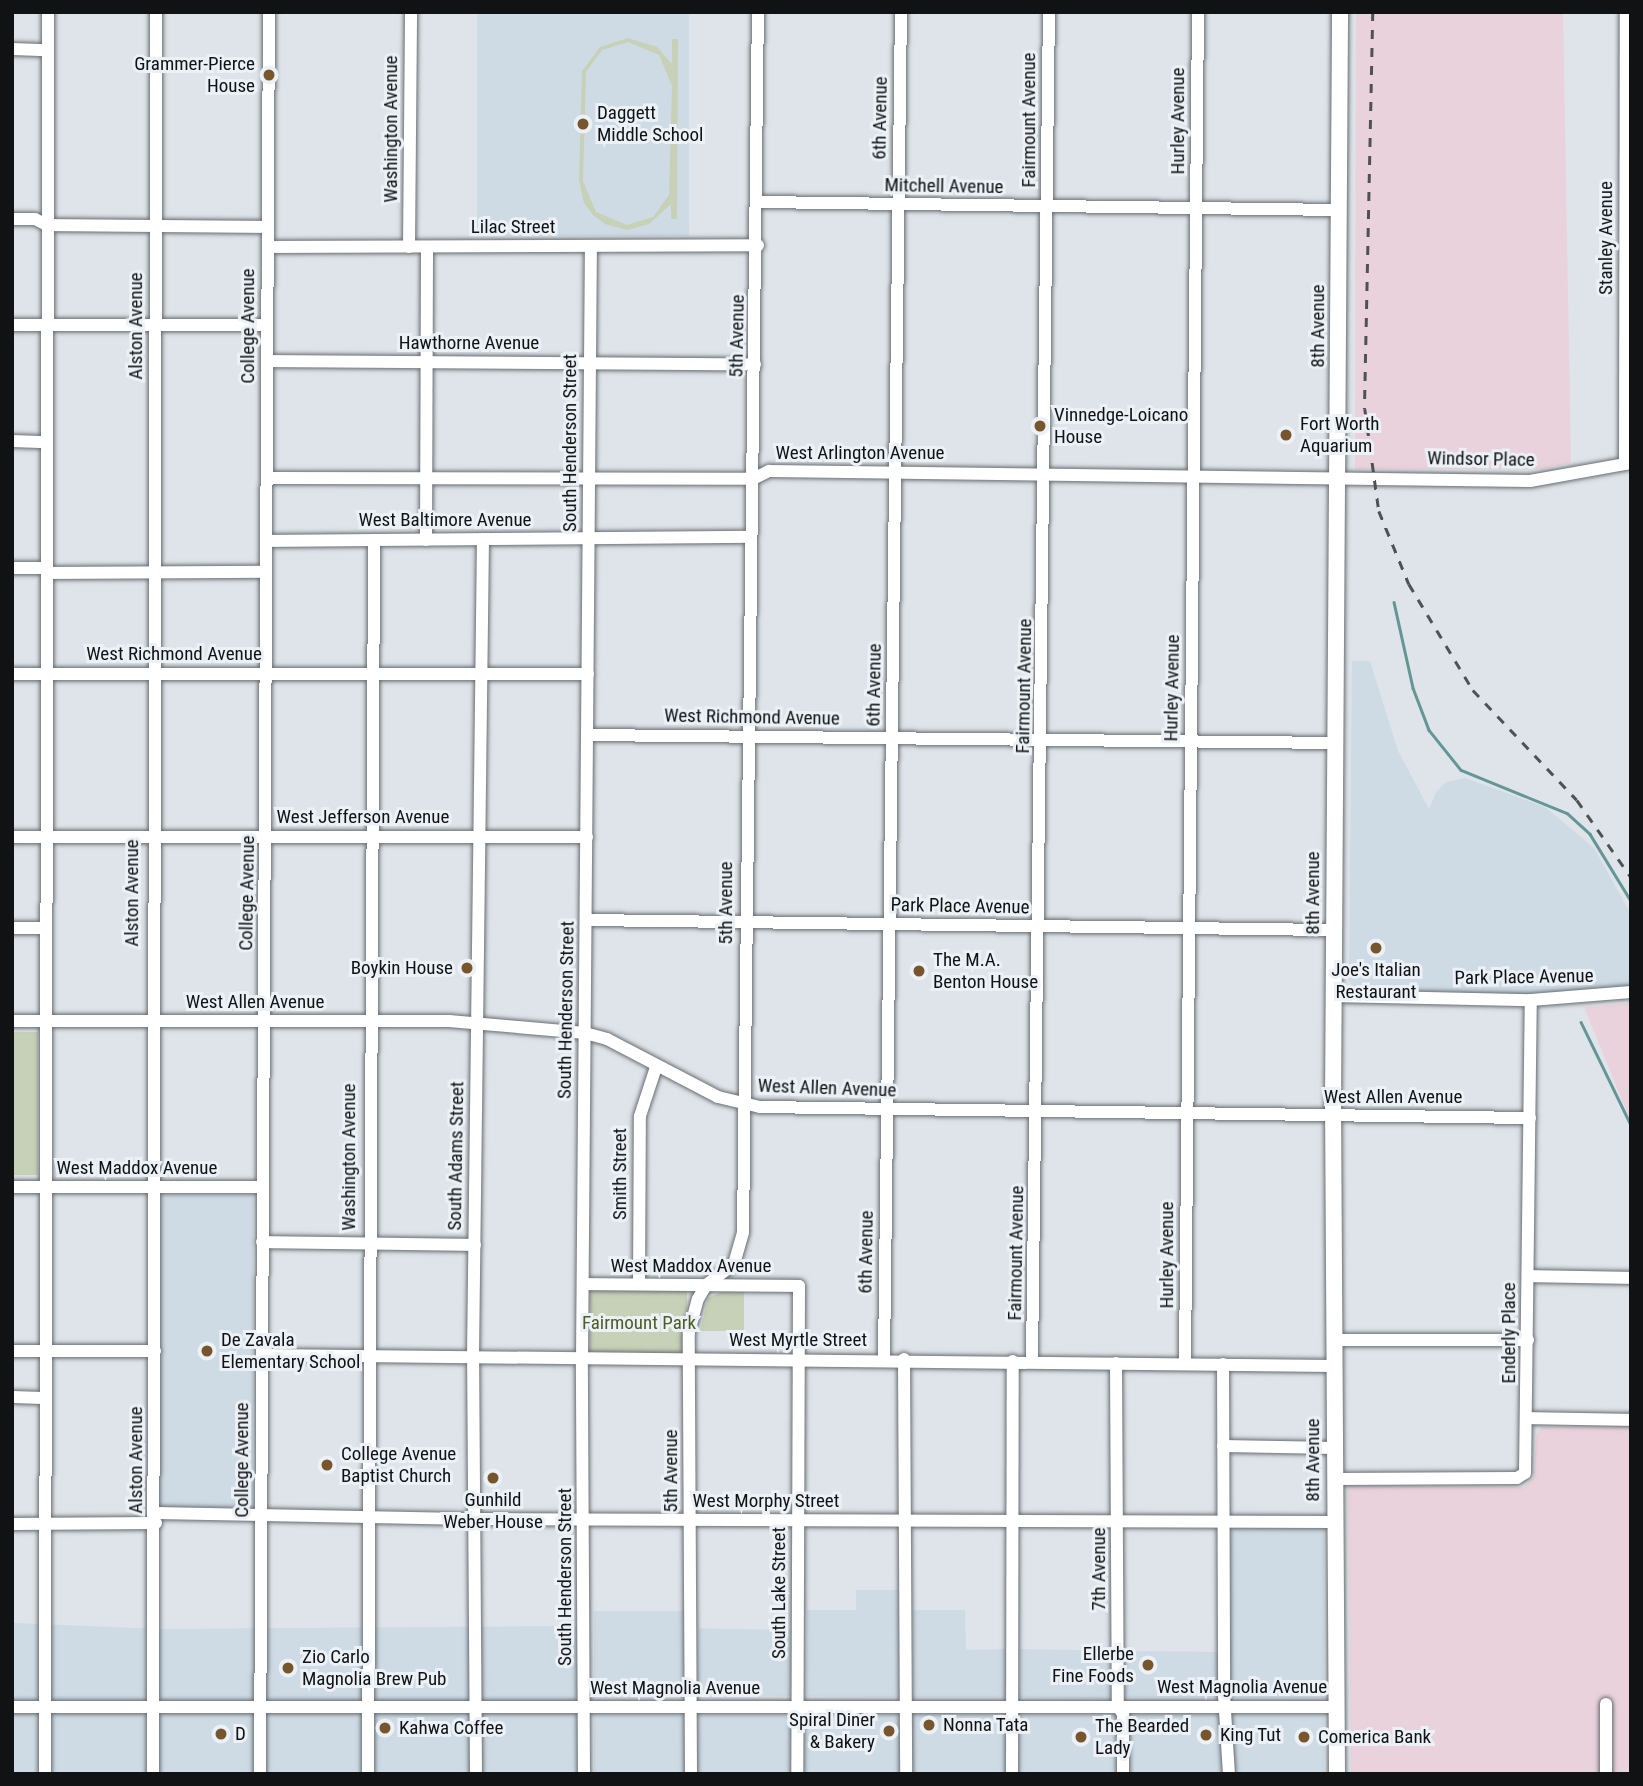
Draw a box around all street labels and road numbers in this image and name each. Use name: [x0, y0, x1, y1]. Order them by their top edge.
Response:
street label: Fairmount Avenue: [1018, 53, 1040, 187]
street label: Washington Avenue: [380, 55, 402, 203]
street label: Hurley Avenue: [1167, 68, 1189, 174]
street label: 6th Avenue: [868, 76, 892, 160]
street label: Mitchell Avenue: [884, 174, 1004, 198]
street label: Stanley Avenue: [1595, 181, 1617, 295]
street label: Lilac Street: [471, 216, 555, 238]
street label: College Avenue: [237, 268, 259, 384]
street label: Alston Avenue: [125, 272, 147, 380]
street label: 8th Avenue: [1307, 284, 1329, 368]
street label: 5th Avenue: [725, 294, 749, 378]
street label: Hawthorne Avenue: [399, 332, 539, 354]
street label: South Henderson Street: [559, 354, 581, 532]
street label: West Arlington Avenue: [775, 442, 945, 464]
street label: Windsor Place: [1427, 447, 1535, 471]
street label: West Baltimore Avenue: [359, 509, 531, 531]
street label: Fairmount Avenue: [1011, 618, 1037, 754]
street label: Hurley Avenue: [1160, 634, 1184, 742]
street label: West Richmond Avenue: [86, 643, 262, 665]
street label: 6th Avenue: [862, 643, 886, 727]
street label: West Richmond Avenue: [664, 704, 840, 730]
street label: West Jefferson Avenue: [277, 806, 449, 828]
street label: College Avenue: [235, 835, 259, 951]
street label: Alston Avenue: [121, 839, 143, 947]
street label: 8th Avenue: [1302, 851, 1324, 935]
street label: 5th Avenue: [715, 861, 737, 945]
street label: Park Place Avenue: [890, 893, 1030, 919]
street label: South Henderson Street: [553, 921, 579, 1099]
street label: Park Place Avenue: [1454, 964, 1594, 990]
street label: West Allen Avenue: [186, 991, 324, 1013]
street label: West Allen Avenue: [757, 1074, 897, 1102]
street label: South Adams Street: [443, 1081, 469, 1231]
street label: Washington Avenue: [338, 1083, 360, 1231]
street label: West Allen Avenue: [1324, 1086, 1462, 1108]
street label: Smith Street: [609, 1128, 631, 1220]
street label: West Maddox Avenue: [57, 1157, 217, 1179]
street label: Fairmount Avenue: [1003, 1185, 1029, 1321]
street label: Hurley Avenue: [1156, 1202, 1178, 1308]
street label: 6th Avenue: [854, 1210, 878, 1294]
street label: West Maddox Avenue: [611, 1255, 771, 1277]
street label: Enderly Place: [1498, 1282, 1520, 1384]
street label: West Myrtle Street: [729, 1329, 867, 1351]
street label: College Avenue: [231, 1402, 253, 1518]
street label: Alston Avenue: [125, 1406, 147, 1514]
street label: 8th Avenue: [1302, 1418, 1324, 1502]
street label: 5th Avenue: [660, 1429, 682, 1513]
street label: South Henderson Street: [554, 1488, 576, 1666]
street label: West Morphy Street: [693, 1490, 839, 1512]
street label: South Lake Street: [768, 1527, 790, 1659]
street label: 7th Avenue: [1088, 1527, 1110, 1611]
street label: West Magnolia Avenue: [1157, 1676, 1327, 1698]
street label: West Magnolia Avenue: [590, 1677, 760, 1699]

